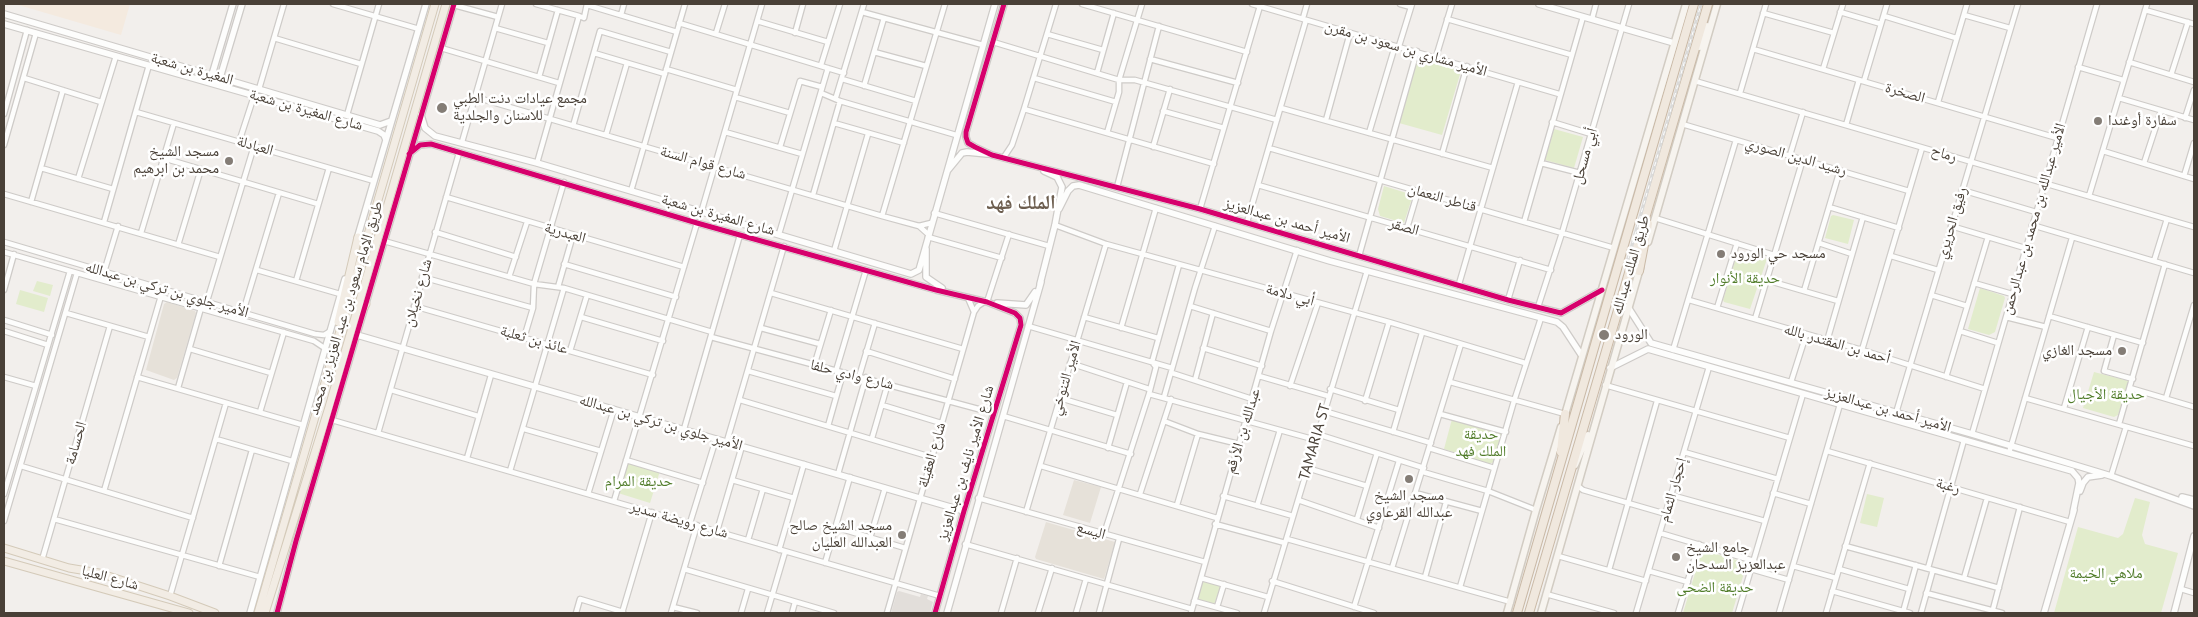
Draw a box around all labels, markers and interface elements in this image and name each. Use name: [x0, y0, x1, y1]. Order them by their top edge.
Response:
street label: الأمير مشاري بن سعود بن مقرن: [1323, 17, 1489, 81]
street label: المغيرة بن شعبة: [149, 49, 235, 89]
street label: الصخرة: [1883, 79, 1927, 107]
street label: شارع المغيرة بن شعبة: [247, 85, 365, 135]
place label: مجمع عيادات دنت الطبي للاسنان والجلدية: [453, 90, 587, 125]
marker: مجمع عيادات دنت الطبي للاسنان والجلدية: [435, 101, 449, 115]
place label: سفارة أوغندا: [2108, 112, 2177, 130]
marker: سفارة أوغندا: [2092, 115, 2104, 127]
street label: الأمير عبدالله بن محمد بن عبدالرحمن: [1998, 121, 2070, 317]
street label: أبي مسحل: [1568, 126, 1602, 186]
street label: العبادلة: [235, 132, 275, 160]
street label: رشيد الدين الصوري: [1743, 134, 1849, 180]
street label: شارع قوام السنة: [658, 142, 748, 184]
street label: رماح: [1929, 142, 1959, 166]
place label: مسجد الشيخ محمد بن ابرهيم: [133, 143, 219, 178]
marker: مسجد الشيخ محمد بن ابرهيم: [223, 155, 235, 167]
street label: قناطر النعمان: [1406, 180, 1478, 216]
street label: رفيق الحريري: [1933, 185, 1971, 261]
street label: شارع المغيرة بن شعبة: [659, 190, 777, 240]
district label: الملك فهد: [986, 191, 1056, 215]
street label: الأمير أحمد بن عبدالعزيز: [1222, 194, 1352, 248]
street label: طريق الإمام سعود بن عبد العزيز بن محمد: [305, 199, 387, 417]
street label: طريق الملك عبدالله: [1608, 213, 1654, 317]
street label: الصقر: [1387, 214, 1421, 240]
street label: العبدرية: [542, 219, 588, 247]
place label: مسجد حي الورود: [1731, 245, 1826, 263]
marker: مسجد حي الورود: [1715, 248, 1727, 260]
street label: شارع نخيلان: [400, 257, 436, 329]
street label: الأمير جلوي بن تركي بن عبدالله: [83, 258, 251, 322]
park label: حديقة الأنوار: [1710, 270, 1780, 288]
street label: أبي دلامة: [1264, 280, 1316, 310]
street label: أحمد بن المقتدر بالله: [1782, 320, 1892, 368]
street label: عائذ بن ثعلبة: [498, 322, 570, 358]
place label: الورود: [1615, 326, 1648, 344]
marker: الورود: [1597, 328, 1611, 342]
street label: الأمير التنوخي: [1047, 338, 1085, 418]
place label: مسجد الغازي: [2042, 342, 2112, 360]
marker: مسجد الغازي: [2116, 345, 2128, 357]
street label: شارع وادي حلفا: [808, 356, 896, 394]
street label: شارع الأمير نايف بن عبدالعزيز: [934, 383, 998, 543]
street label: الأمير أحمد بن عبدالعزيز: [1823, 383, 1953, 437]
street label: عبدالله بن الأرقم: [1221, 386, 1265, 476]
park label: حديقة الأجيال: [2067, 386, 2145, 404]
street label: الأمير جلوي بن تركي بن عبدالله: [577, 391, 745, 455]
street label: TAMARIA ST: [1295, 402, 1335, 482]
street label: الحسامة: [61, 419, 91, 467]
street label: شارع العقيلة: [914, 420, 950, 490]
park label: حديقة الملك فهد: [1456, 426, 1506, 461]
street label: إحجار الثمام: [1655, 456, 1691, 524]
park label: حديقة المرام: [605, 473, 673, 491]
marker: مسجد الشيخ عبدالله القرعاوي: [1403, 473, 1415, 485]
street label: رغبة: [1934, 474, 1962, 498]
place label: مسجد الشيخ عبدالله القرعاوي: [1366, 487, 1452, 522]
street label: شارع رويضة سدير: [628, 497, 730, 543]
place label: مسجد الشيخ صالح العبدالله العليان: [789, 517, 892, 552]
street label: اليسع: [1074, 518, 1108, 544]
marker: مسجد الشيخ صالح العبدالله العليان: [896, 529, 908, 541]
place label: جامع الشيخ عبدالعزيز السدحان: [1686, 539, 1785, 574]
marker: جامع الشيخ عبدالعزيز السدحان: [1670, 551, 1682, 563]
street label: شارع العليا: [79, 562, 141, 594]
park label: ملاهي الخيمة: [2069, 565, 2143, 583]
park label: حديقة الضحى: [1676, 579, 1754, 597]

